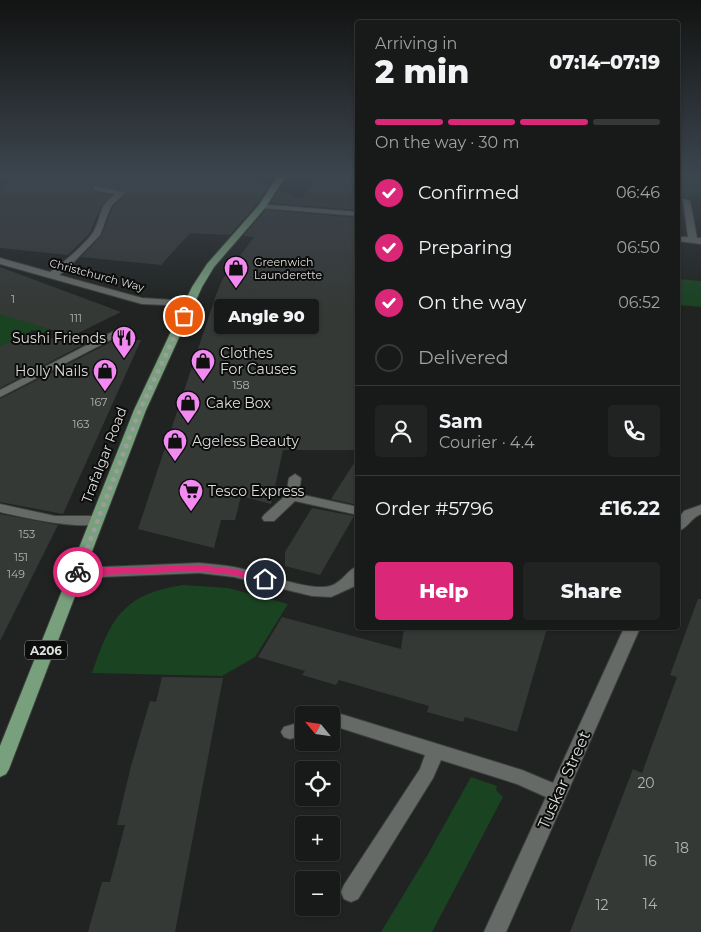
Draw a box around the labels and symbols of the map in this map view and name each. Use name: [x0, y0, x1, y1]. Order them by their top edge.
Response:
shop icon: Greenwich Launderette: [223, 255, 249, 289]
place label: Greenwich Launderette: [254, 255, 322, 282]
street label: Christchurch Way: [48, 256, 146, 294]
house number: 1: [11, 292, 15, 306]
pin: [163, 295, 205, 337]
callout: Angle 90: [214, 298, 319, 334]
house number: 111: [70, 311, 82, 325]
restaurant icon: Sushi Friends: [111, 325, 137, 359]
place label: Sushi Friends: [12, 329, 106, 347]
place label: Clothes For Causes: [220, 344, 296, 378]
shop icon: Clothes For Causes: [190, 348, 216, 382]
shop icon: Holly Nails: [92, 358, 118, 392]
place label: Holly Nails: [15, 362, 88, 380]
house number: 158: [232, 378, 250, 392]
shop icon: Cake Box: [175, 390, 201, 424]
place label: Cake Box: [206, 394, 271, 412]
house number: 167: [90, 395, 108, 409]
street label: Trafalgar Road: [77, 404, 131, 506]
house number: 163: [73, 417, 89, 431]
shop icon: Ageless Beauty: [162, 428, 188, 462]
place label: Ageless Beauty: [192, 432, 299, 450]
supermarket icon: Tesco Express: [178, 478, 204, 512]
place label: Tesco Express: [208, 482, 305, 500]
house number: 153: [19, 527, 35, 541]
courier: [53, 547, 103, 597]
house number: 151: [14, 550, 28, 564]
pin: [244, 558, 286, 600]
house number: 149: [7, 567, 25, 581]
road number: A206: [25, 640, 67, 660]
north arrow: [295, 706, 340, 751]
street label: Tuskar Street: [534, 728, 594, 832]
house number: 20: [637, 774, 655, 792]
house number: 18: [675, 839, 689, 857]
house number: 16: [643, 852, 657, 870]
house number: 14: [643, 895, 658, 913]
house number: 12: [595, 896, 609, 914]

